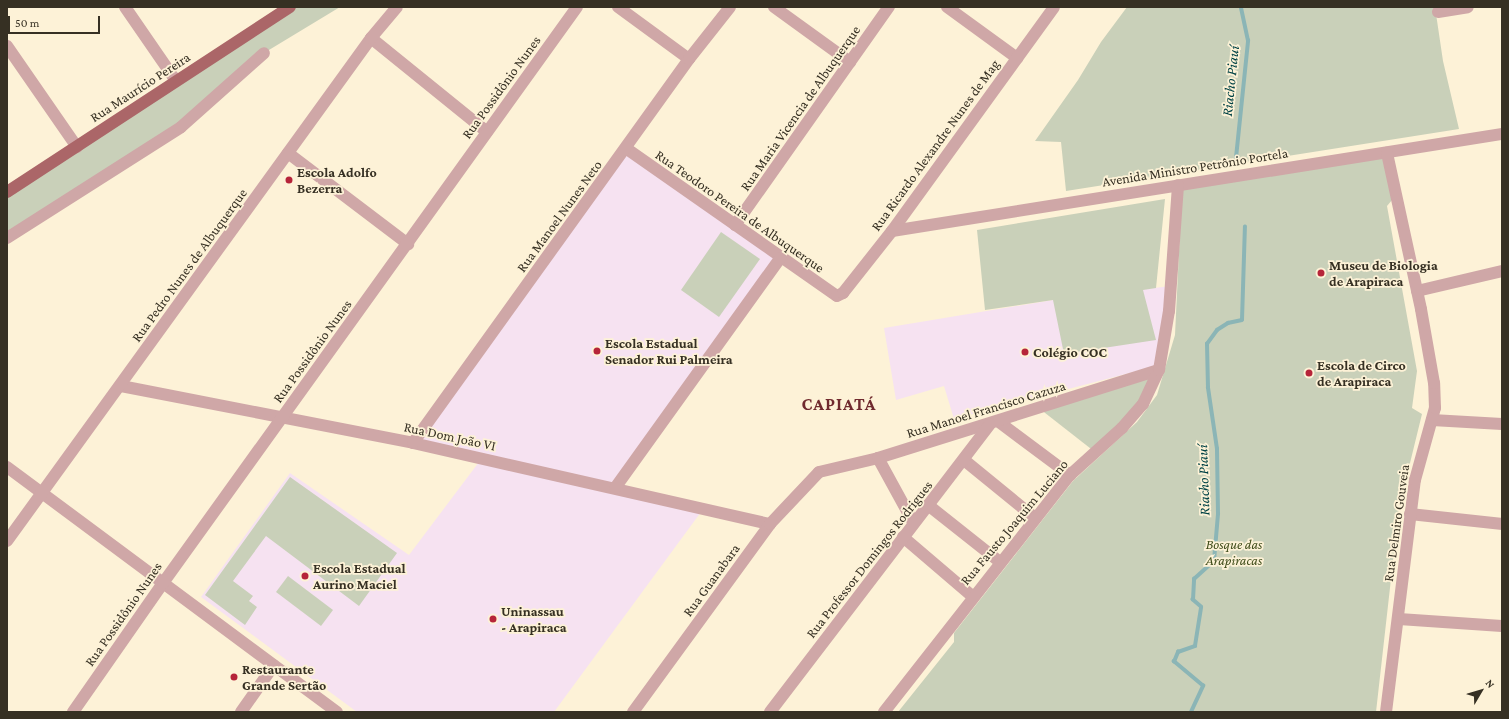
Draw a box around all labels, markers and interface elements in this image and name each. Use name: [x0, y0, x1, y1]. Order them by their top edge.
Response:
scale bar: [10, 8, 102, 34]
text: 50 m: [15, 16, 39, 30]
street label: Rua Maria Vicencia de Albuquerque: [736, 22, 864, 194]
street label: Rua Possidônio Nunes: [458, 32, 544, 142]
water label: Riacho Piauí: [1218, 45, 1244, 117]
street label: Rua Maurício Pereira: [87, 48, 193, 126]
street label: Rua Ricardo Alexandre Nunes de Mag: [867, 56, 1003, 234]
street label: Avenida Ministro Petrônio Portela: [1101, 144, 1289, 190]
street label: Rua Teodoro Pereira de Albuquerque: [652, 146, 828, 276]
street label: Rua Manoel Nunes Neto: [513, 157, 605, 275]
place label: Escola Adolfo Bezerra: [297, 164, 377, 196]
marker: Escola Adolfo Bezerra: [284, 175, 294, 185]
street label: Rua Pedro Nunes de Albuquerque: [128, 185, 250, 345]
place label: Museu de Biologia de Arapiraca: [1329, 257, 1438, 290]
marker: Museu de Biologia de Arapiraca: [1316, 268, 1326, 278]
street label: Rua Possidônio Nunes: [269, 296, 355, 406]
place label: Escola Estadual Senador Rui Palmeira: [605, 335, 733, 368]
place label: Colégio COC: [1033, 344, 1107, 360]
marker: Escola Estadual Senador Rui Palmeira: [592, 346, 602, 356]
marker: Colégio COC: [1020, 347, 1030, 357]
place label: Escola de Circo de Arapiraca: [1317, 357, 1406, 390]
marker: Escola de Circo de Arapiraca: [1304, 368, 1314, 378]
street label: Rua Manoel Francisco Cazuza: [904, 377, 1068, 441]
district label: CAPIATÁ: [801, 393, 877, 415]
street label: Rua Dom João VI: [402, 418, 498, 454]
water label: Riacho Piauí: [1194, 444, 1214, 516]
street label: Rua Fausto Joaquim Luciano: [957, 456, 1071, 588]
street label: Rua Delmiro Gouveia: [1379, 463, 1413, 583]
street label: Rua Professor Domingos Rodrigues: [802, 477, 936, 641]
park label: Bosque das Arapiracas: [1206, 536, 1262, 568]
street label: Rua Guanabara: [679, 540, 743, 620]
street label: Rua Possidônio Nunes: [81, 559, 165, 669]
place label: Escola Estadual Aurino Maciel: [313, 560, 406, 592]
marker: Escola Estadual Aurino Maciel: [300, 571, 310, 581]
place label: Uninassau - Arapiraca: [501, 603, 567, 636]
marker: Uninassau - Arapiraca: [488, 614, 498, 624]
place label: Restaurante Grande Sertão: [242, 661, 326, 694]
north arrow: [1461, 671, 1501, 711]
marker: Restaurante Grande Sertão: [229, 672, 239, 682]
text: N: [1483, 677, 1497, 690]

